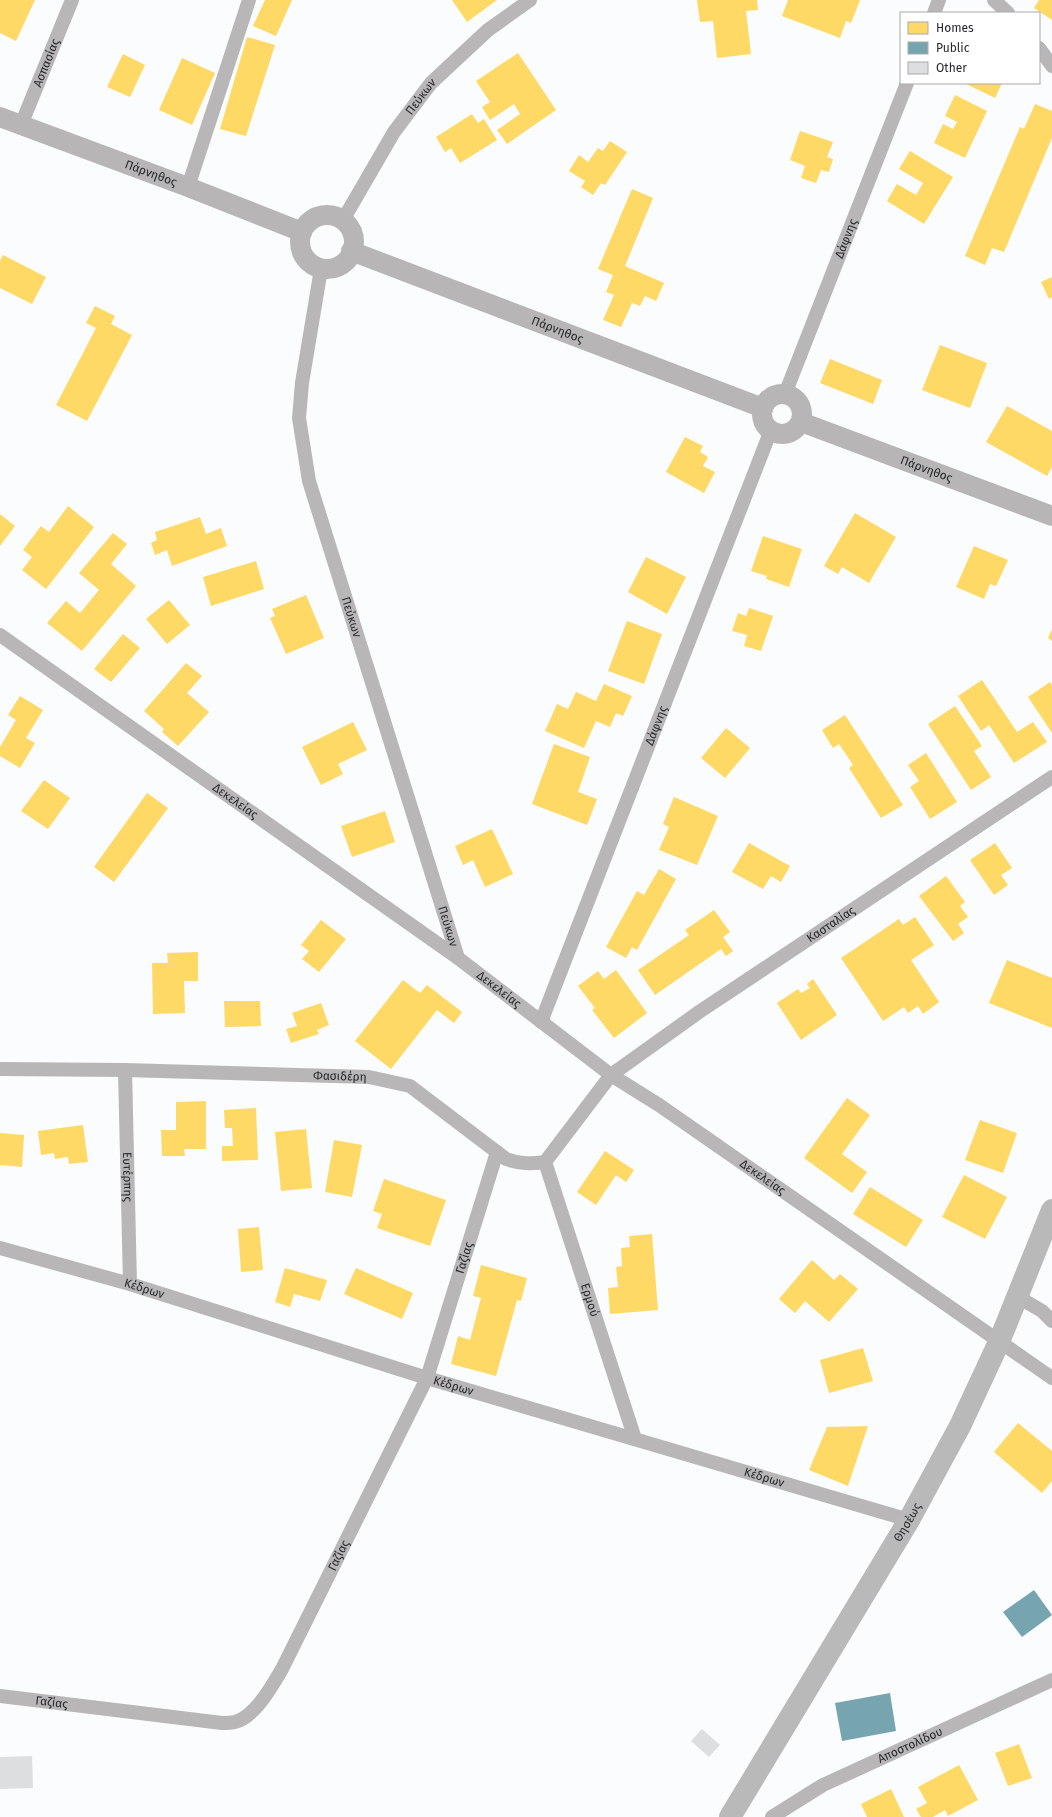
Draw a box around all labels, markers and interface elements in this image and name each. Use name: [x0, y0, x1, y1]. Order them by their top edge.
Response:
legend: [900, 12, 1040, 84]
text: Homes: [936, 21, 974, 35]
street label: Ασπασίας: [30, 36, 63, 89]
text: Public: [936, 41, 970, 55]
text: Other: [936, 61, 967, 75]
street label: Πεύκων: [403, 75, 439, 118]
street label: Πάρνηθος: [123, 157, 179, 189]
street label: Δάφνης: [832, 216, 860, 260]
street label: Πάρνηθος: [530, 313, 586, 346]
street label: Πάρνηθος: [898, 453, 955, 485]
street label: Πεύκων: [339, 595, 364, 639]
street label: Δάφνης: [642, 703, 670, 747]
street label: Δεκελείας: [210, 780, 261, 822]
street label: Κασταλίας: [804, 903, 858, 945]
street label: Πεύκων: [435, 904, 461, 949]
street label: Δεκελείας: [474, 968, 524, 1011]
street label: Φασιδέρη: [313, 1068, 367, 1084]
street label: Ευτέρπης: [120, 1152, 135, 1203]
street label: Δεκελείας: [737, 1156, 788, 1198]
street label: Γαζίας: [453, 1240, 476, 1275]
street label: Κέδρων: [123, 1276, 166, 1302]
street label: Ερμού: [578, 1281, 602, 1319]
street label: Κέδρων: [432, 1373, 475, 1398]
street label: Κέδρων: [742, 1465, 786, 1490]
street label: Θησέως: [891, 1500, 924, 1544]
street label: Γαζίας: [325, 1537, 352, 1573]
street label: Γαζίας: [35, 1693, 69, 1711]
street label: Αποστολίδου: [875, 1724, 945, 1766]

